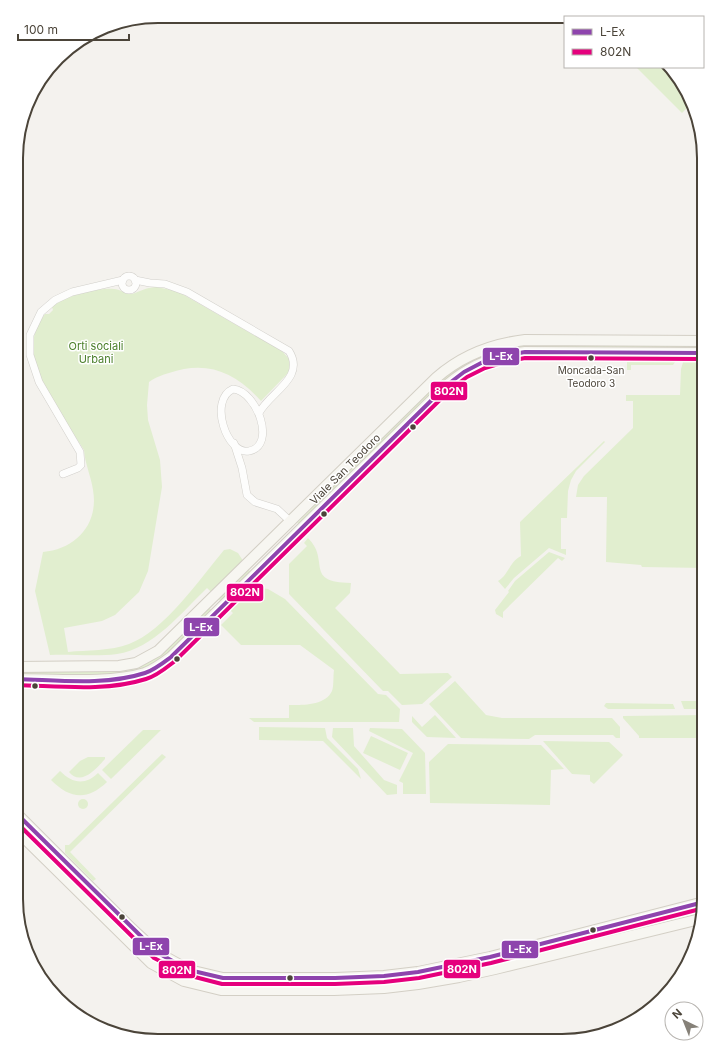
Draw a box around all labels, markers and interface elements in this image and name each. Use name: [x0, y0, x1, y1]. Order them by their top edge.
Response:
scale bar: [18, 16, 129, 42]
legend: [564, 16, 704, 68]
text: 100 m: [24, 22, 58, 37]
text: L-Ex: [600, 24, 625, 39]
text: 802N: [600, 44, 631, 59]
park label: Orti sociali Urbani: [69, 339, 123, 366]
line badge: L-Ex: [482, 347, 520, 366]
text: L-Ex: [489, 349, 513, 363]
marker: Moncada-San Teodoro 3: [586, 353, 596, 363]
place label: Moncada-San Teodoro 3: [558, 364, 624, 389]
line badge: 802N: [430, 381, 468, 401]
text: 802N: [434, 384, 464, 398]
unlabelled marker: [408, 422, 418, 432]
street label: Viale San Teodoro: [307, 430, 384, 507]
unlabelled marker: [319, 509, 329, 519]
line badge: 802N: [226, 583, 264, 602]
text: 802N: [230, 585, 260, 599]
line badge: L-Ex: [183, 617, 220, 637]
text: L-Ex: [189, 620, 213, 634]
unlabelled marker: [172, 654, 182, 664]
unlabelled marker: [30, 681, 40, 691]
unlabelled marker: [117, 912, 127, 922]
unlabelled marker: [588, 925, 598, 935]
line badge: L-Ex: [132, 937, 170, 956]
text: L-Ex: [139, 939, 163, 953]
line badge: L-Ex: [501, 940, 539, 959]
text: L-Ex: [508, 942, 532, 956]
line badge: 802N: [443, 959, 481, 979]
line badge: 802N: [158, 960, 196, 979]
text: 802N: [447, 962, 477, 976]
text: 802N: [162, 963, 192, 977]
unlabelled marker: [285, 973, 295, 983]
north arrow: [664, 1001, 704, 1041]
text: N: [669, 1006, 685, 1022]

